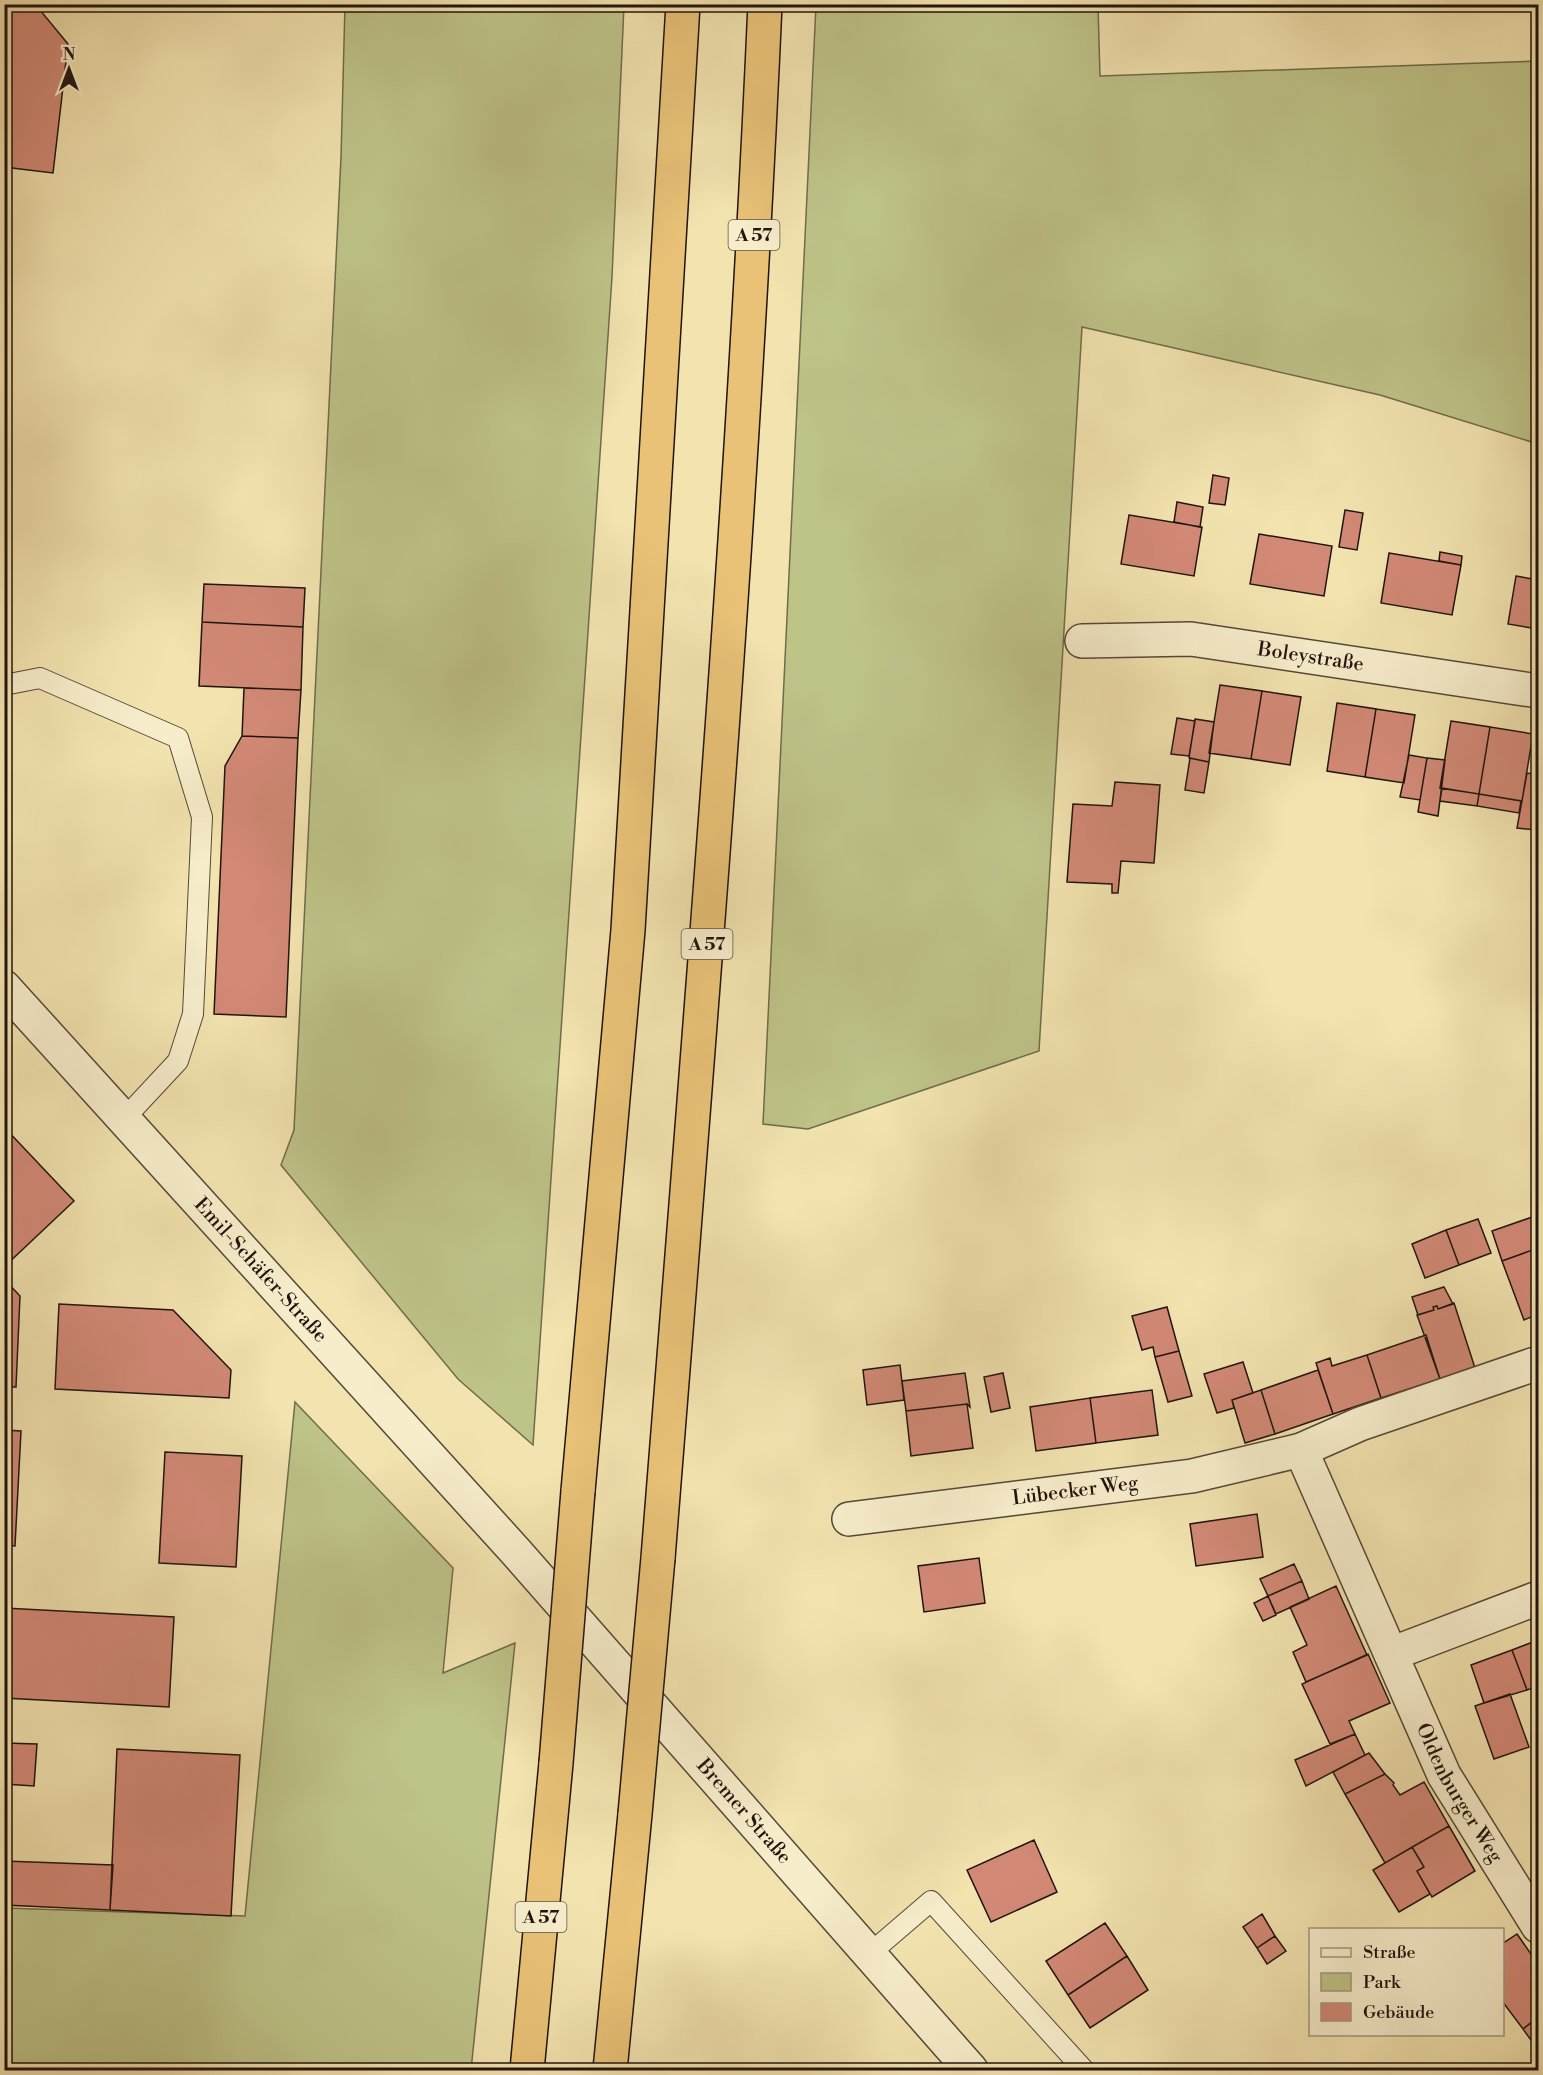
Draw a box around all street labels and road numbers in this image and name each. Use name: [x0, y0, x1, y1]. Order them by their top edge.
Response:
road number: A 57: [728, 220, 780, 250]
street label: Boleystraße: [1255, 636, 1365, 677]
road number: A 57: [682, 929, 732, 959]
street label: Emil-Schäfer-Straße: [188, 1192, 333, 1348]
street label: Lübecker Weg: [1011, 1470, 1140, 1511]
street label: Oldenburger Weg: [1410, 1719, 1508, 1868]
street label: Bremer Straße: [691, 1753, 797, 1869]
road number: A 57: [516, 1902, 566, 1932]

